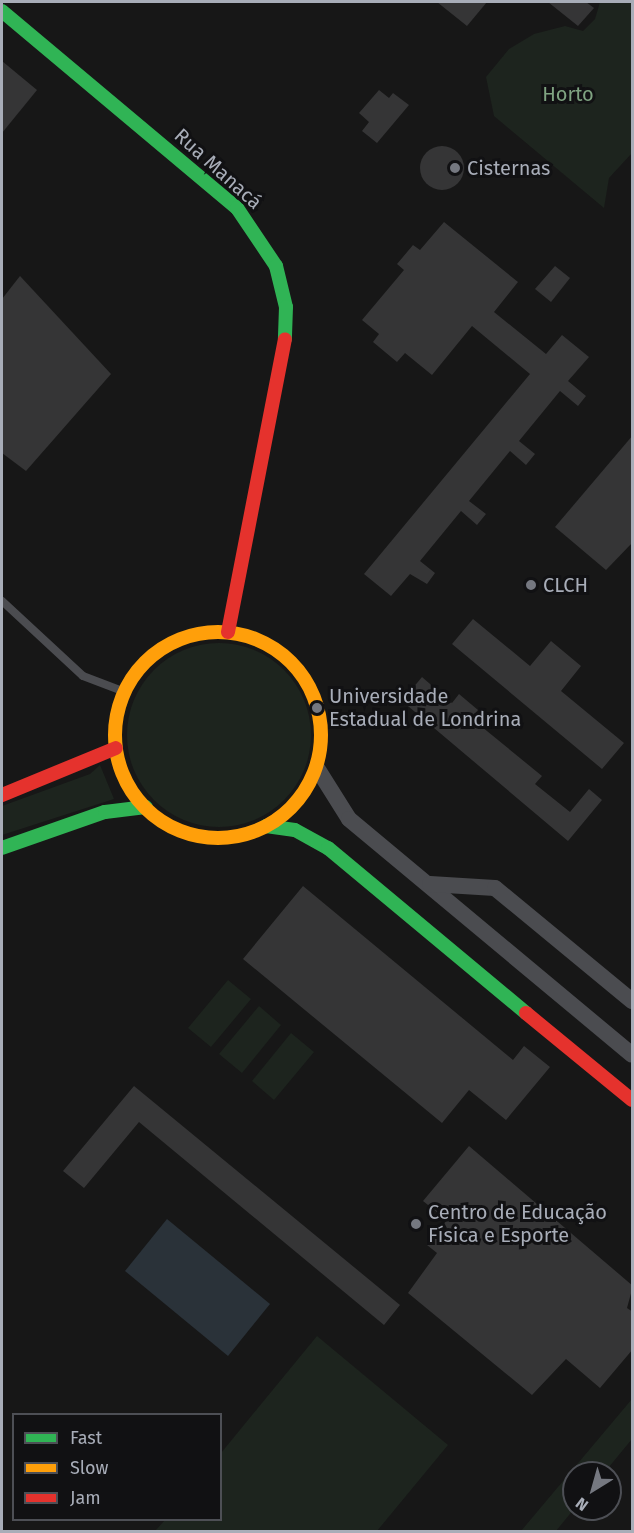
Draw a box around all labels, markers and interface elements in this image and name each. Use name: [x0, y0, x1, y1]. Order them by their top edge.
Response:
park label: Horto: [542, 82, 594, 106]
street label: Rua Manacá: [169, 124, 267, 214]
place label: Cisternas: [467, 156, 550, 180]
marker: Cisternas: [448, 161, 462, 175]
place label: CLCH: [543, 573, 588, 597]
marker: CLCH: [524, 578, 538, 592]
place label: Universidade Estadual de Londrina: [329, 684, 521, 731]
marker: Universidade Estadual de Londrina: [310, 701, 324, 715]
place label: Centro de Educação Física e Esporte: [428, 1200, 607, 1247]
marker: Centro de Educação Física e Esporte: [409, 1217, 423, 1231]
legend: [12, 1413, 222, 1521]
text: Fast: [70, 1427, 102, 1449]
text: Slow: [70, 1457, 108, 1479]
north arrow: [562, 1461, 622, 1521]
text: Jam: [70, 1487, 101, 1509]
text: N: [572, 1493, 592, 1515]

